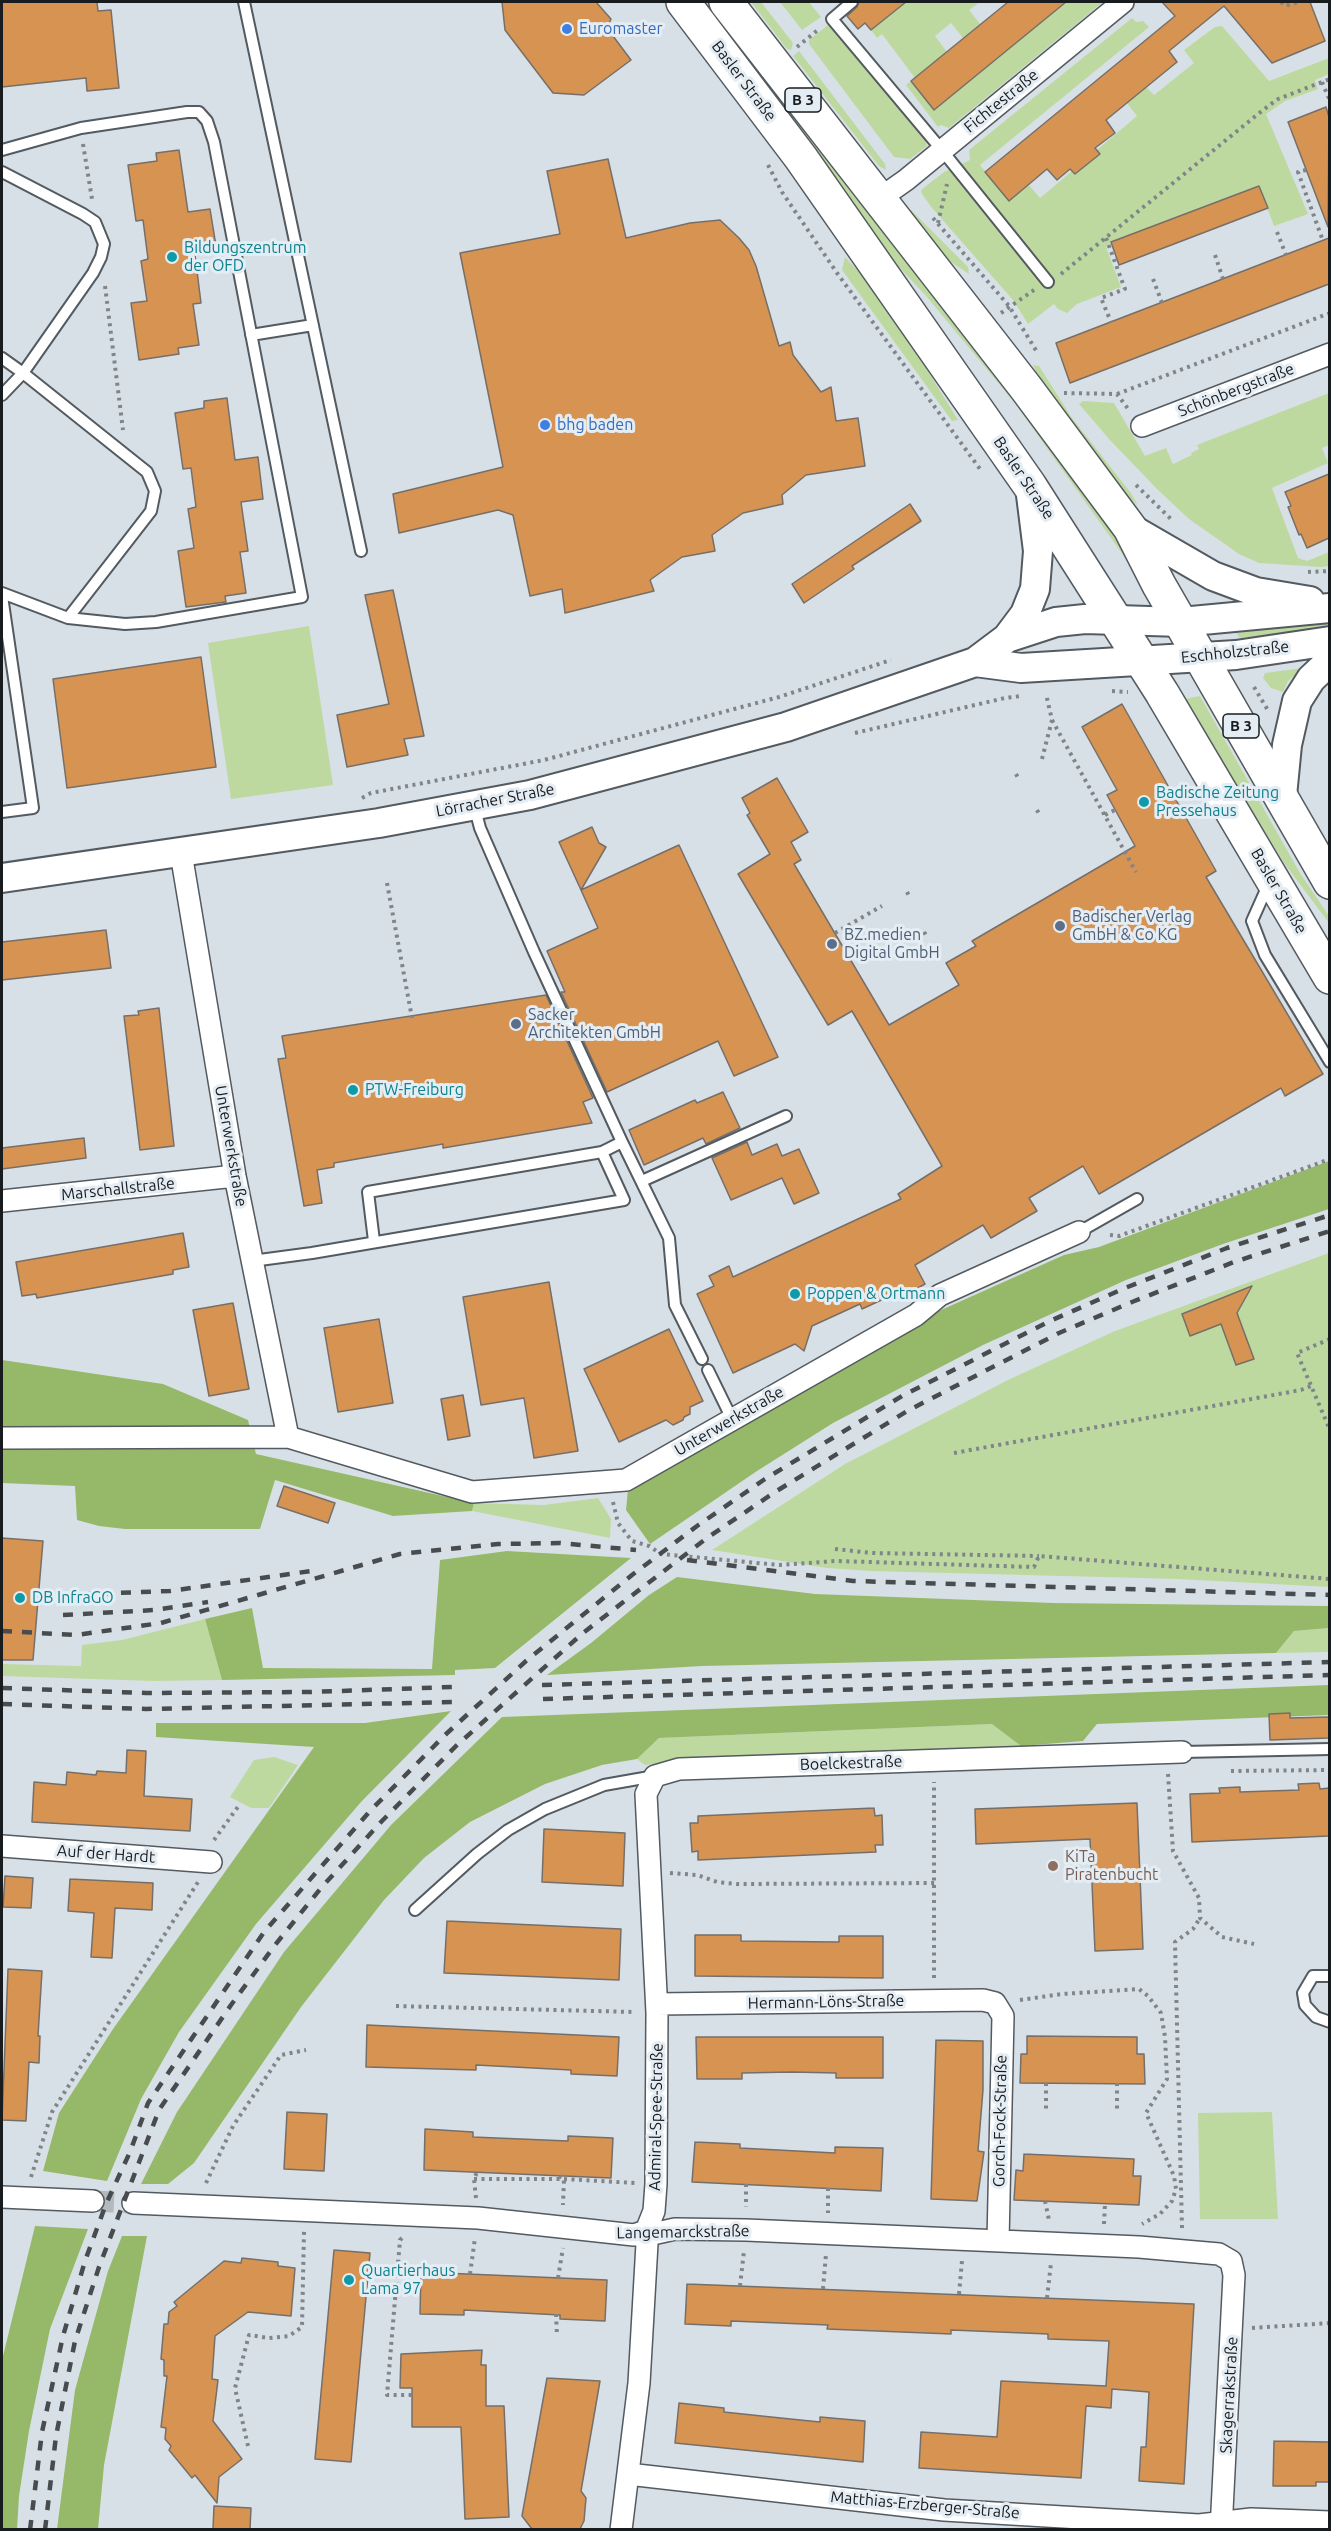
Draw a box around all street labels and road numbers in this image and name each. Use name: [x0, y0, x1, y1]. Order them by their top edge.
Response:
street label: Basler Straße: [708, 37, 780, 125]
street label: Fichtestraße: [960, 65, 1042, 137]
road number: B 3: [785, 88, 821, 112]
street label: Schönbergstraße: [1175, 359, 1297, 421]
street label: Basler Straße: [989, 433, 1059, 523]
street label: Eschholzstraße: [1180, 637, 1290, 667]
road number: B 3: [1223, 714, 1259, 738]
street label: Lörracher Straße: [434, 779, 556, 821]
street label: Basler Straße: [1247, 845, 1311, 937]
street label: Unterwerkstraße: [211, 1084, 251, 1208]
street label: Marschallstraße: [60, 1173, 176, 1205]
street label: Unterwerkstraße: [671, 1382, 787, 1460]
street label: Boelckestraße: [799, 1752, 903, 1774]
street label: Auf der Hardt: [56, 1841, 156, 1867]
street label: Hermann-Löns-Straße: [748, 1991, 904, 2013]
street label: Admiral-Spee-Straße: [645, 2043, 667, 2191]
street label: Gorch-Fock-Straße: [989, 2055, 1011, 2187]
street label: Langemarckstraße: [616, 2221, 750, 2243]
street label: Skagerrakstraße: [1216, 2336, 1242, 2454]
street label: Matthias-Erzberger-Straße: [830, 2487, 1020, 2523]

